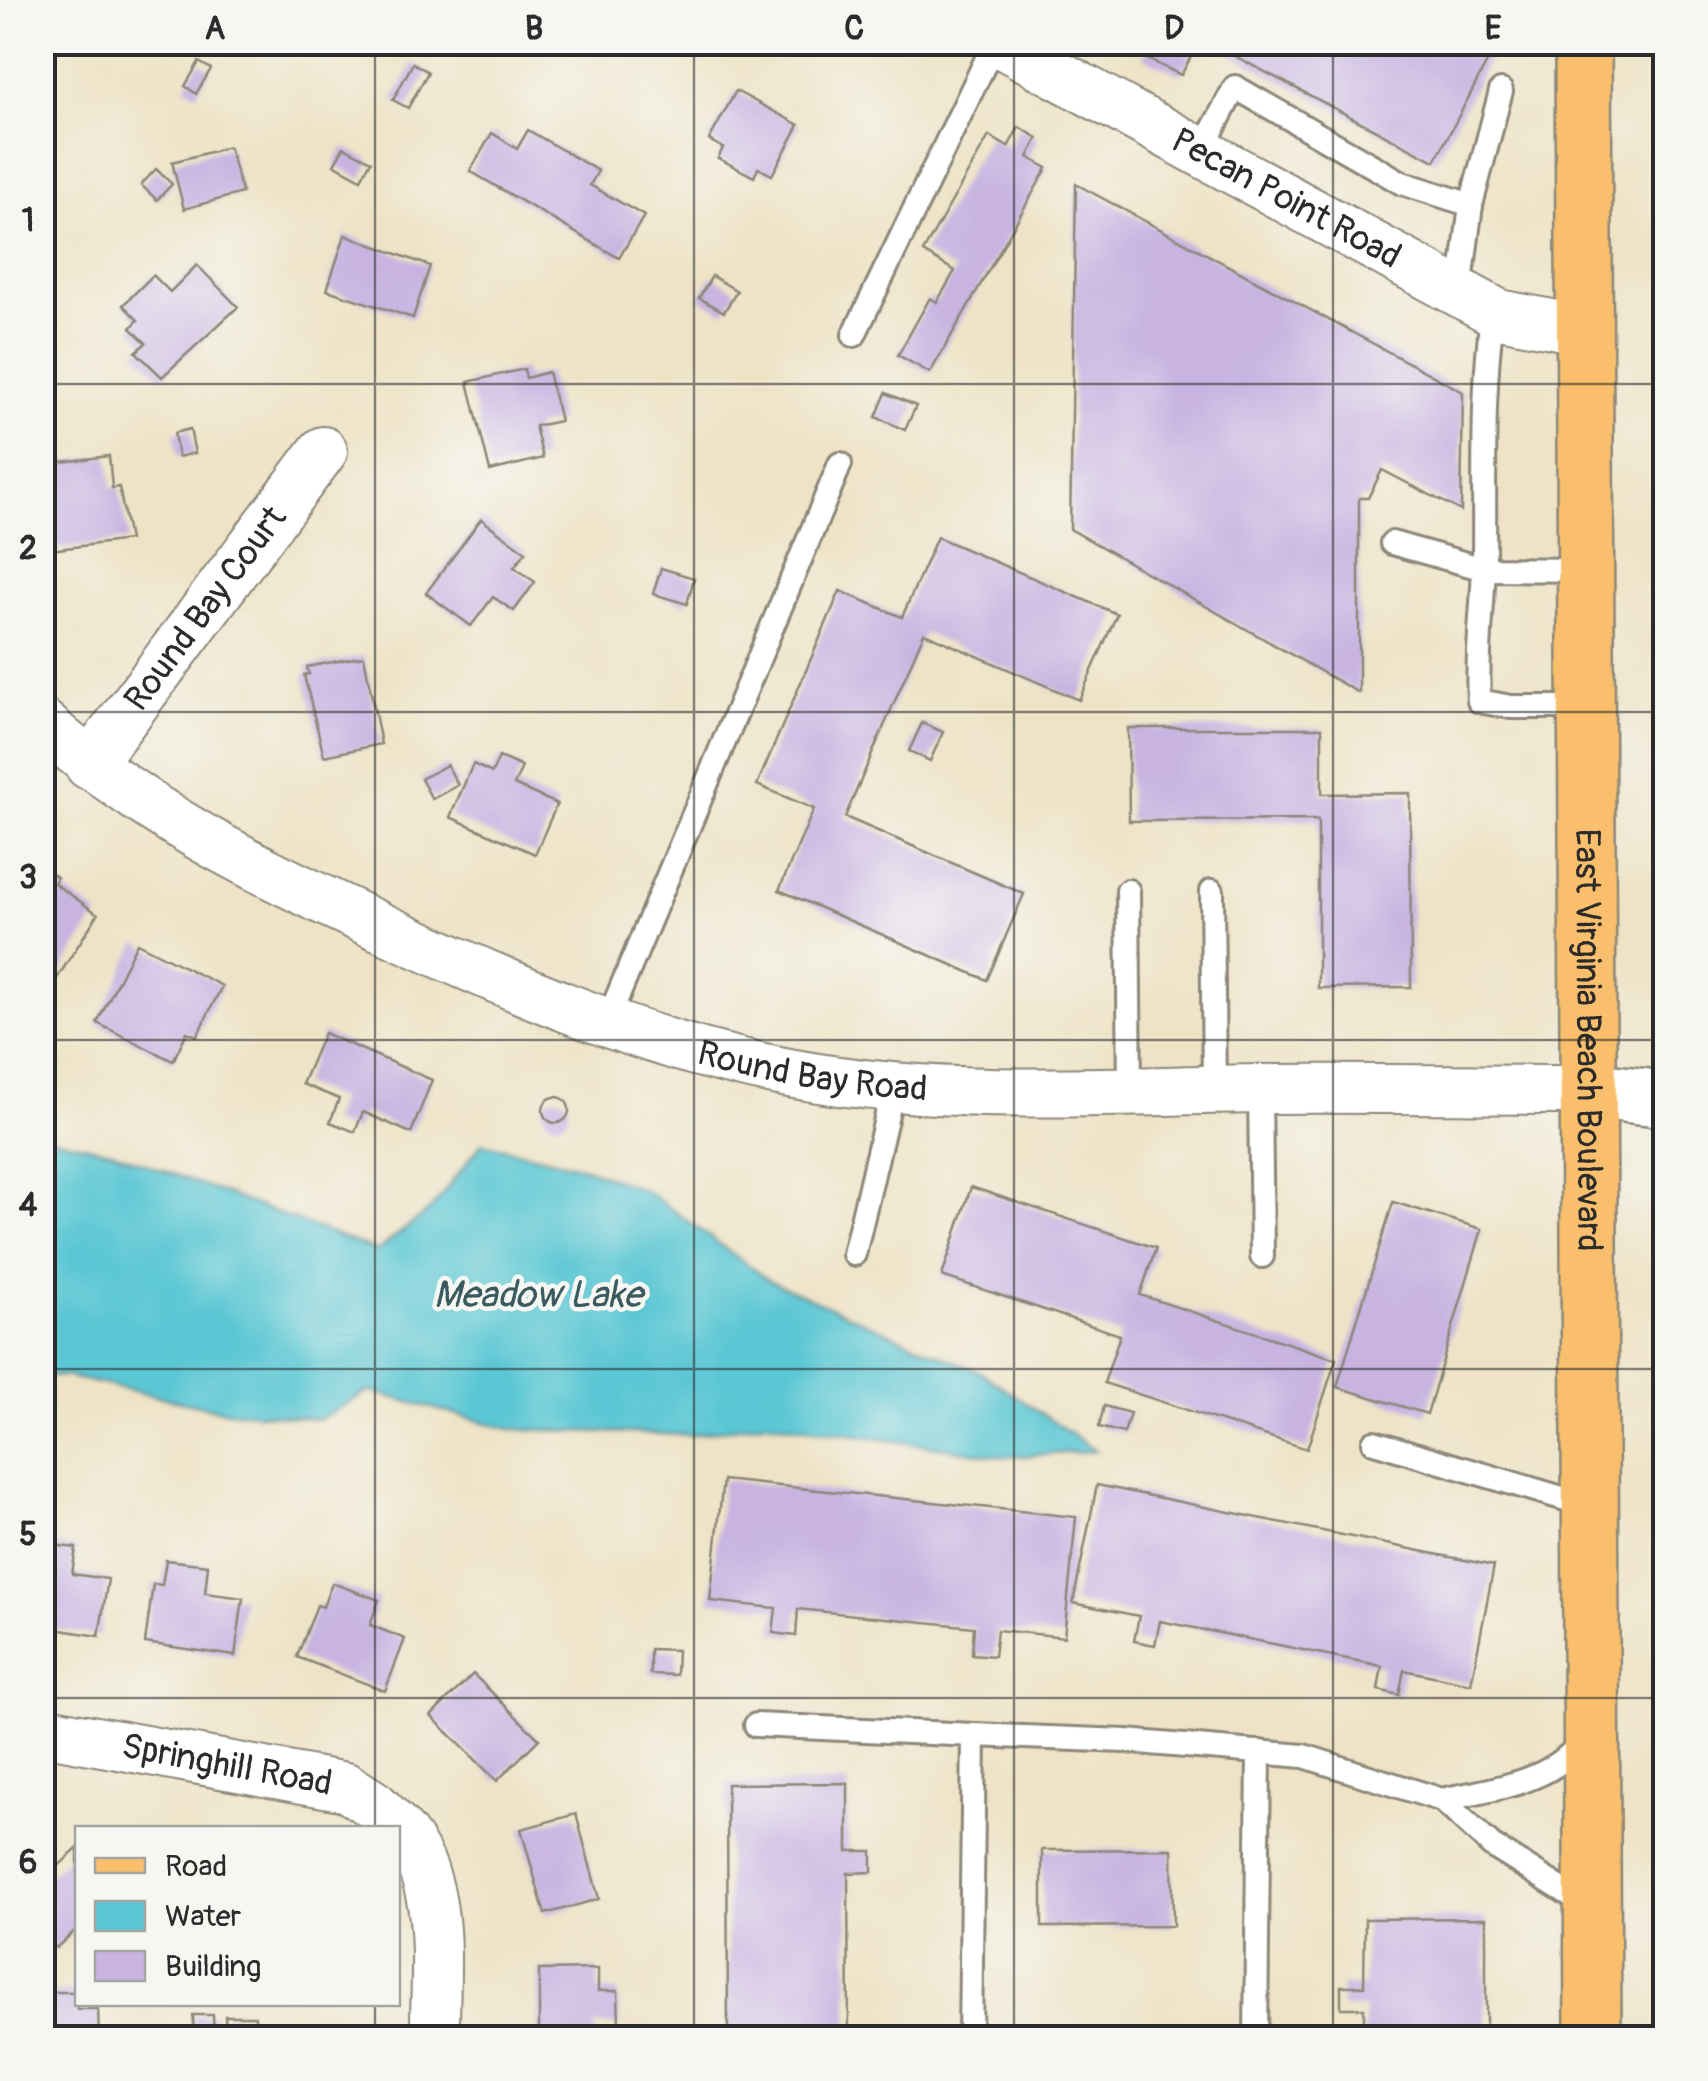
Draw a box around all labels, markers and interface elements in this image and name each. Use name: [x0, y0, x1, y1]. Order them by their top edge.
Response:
text: A: [205, 9, 226, 49]
text: B: [525, 9, 543, 49]
text: C: [844, 9, 864, 49]
text: D: [1164, 9, 1184, 49]
text: E: [1485, 9, 1502, 49]
street label: Pecan Point Road: [1164, 118, 1409, 279]
text: 1: [22, 201, 34, 241]
street label: Round Bay Court: [115, 497, 297, 720]
text: 2: [19, 529, 37, 569]
street label: East Virginia Beach Boulevard: [1565, 828, 1611, 1252]
text: 3: [19, 858, 37, 898]
street label: Round Bay Road: [693, 1031, 929, 1111]
text: 4: [19, 1186, 38, 1226]
water label: Meadow Lake: [433, 1271, 646, 1319]
text: 5: [19, 1515, 37, 1555]
street label: Springhill Road: [118, 1724, 336, 1806]
legend: [75, 1826, 400, 2006]
text: 6: [19, 1843, 37, 1883]
text: Road: [165, 1848, 227, 1885]
text: Water: [165, 1898, 242, 1935]
text: Building: [165, 1948, 261, 1985]

